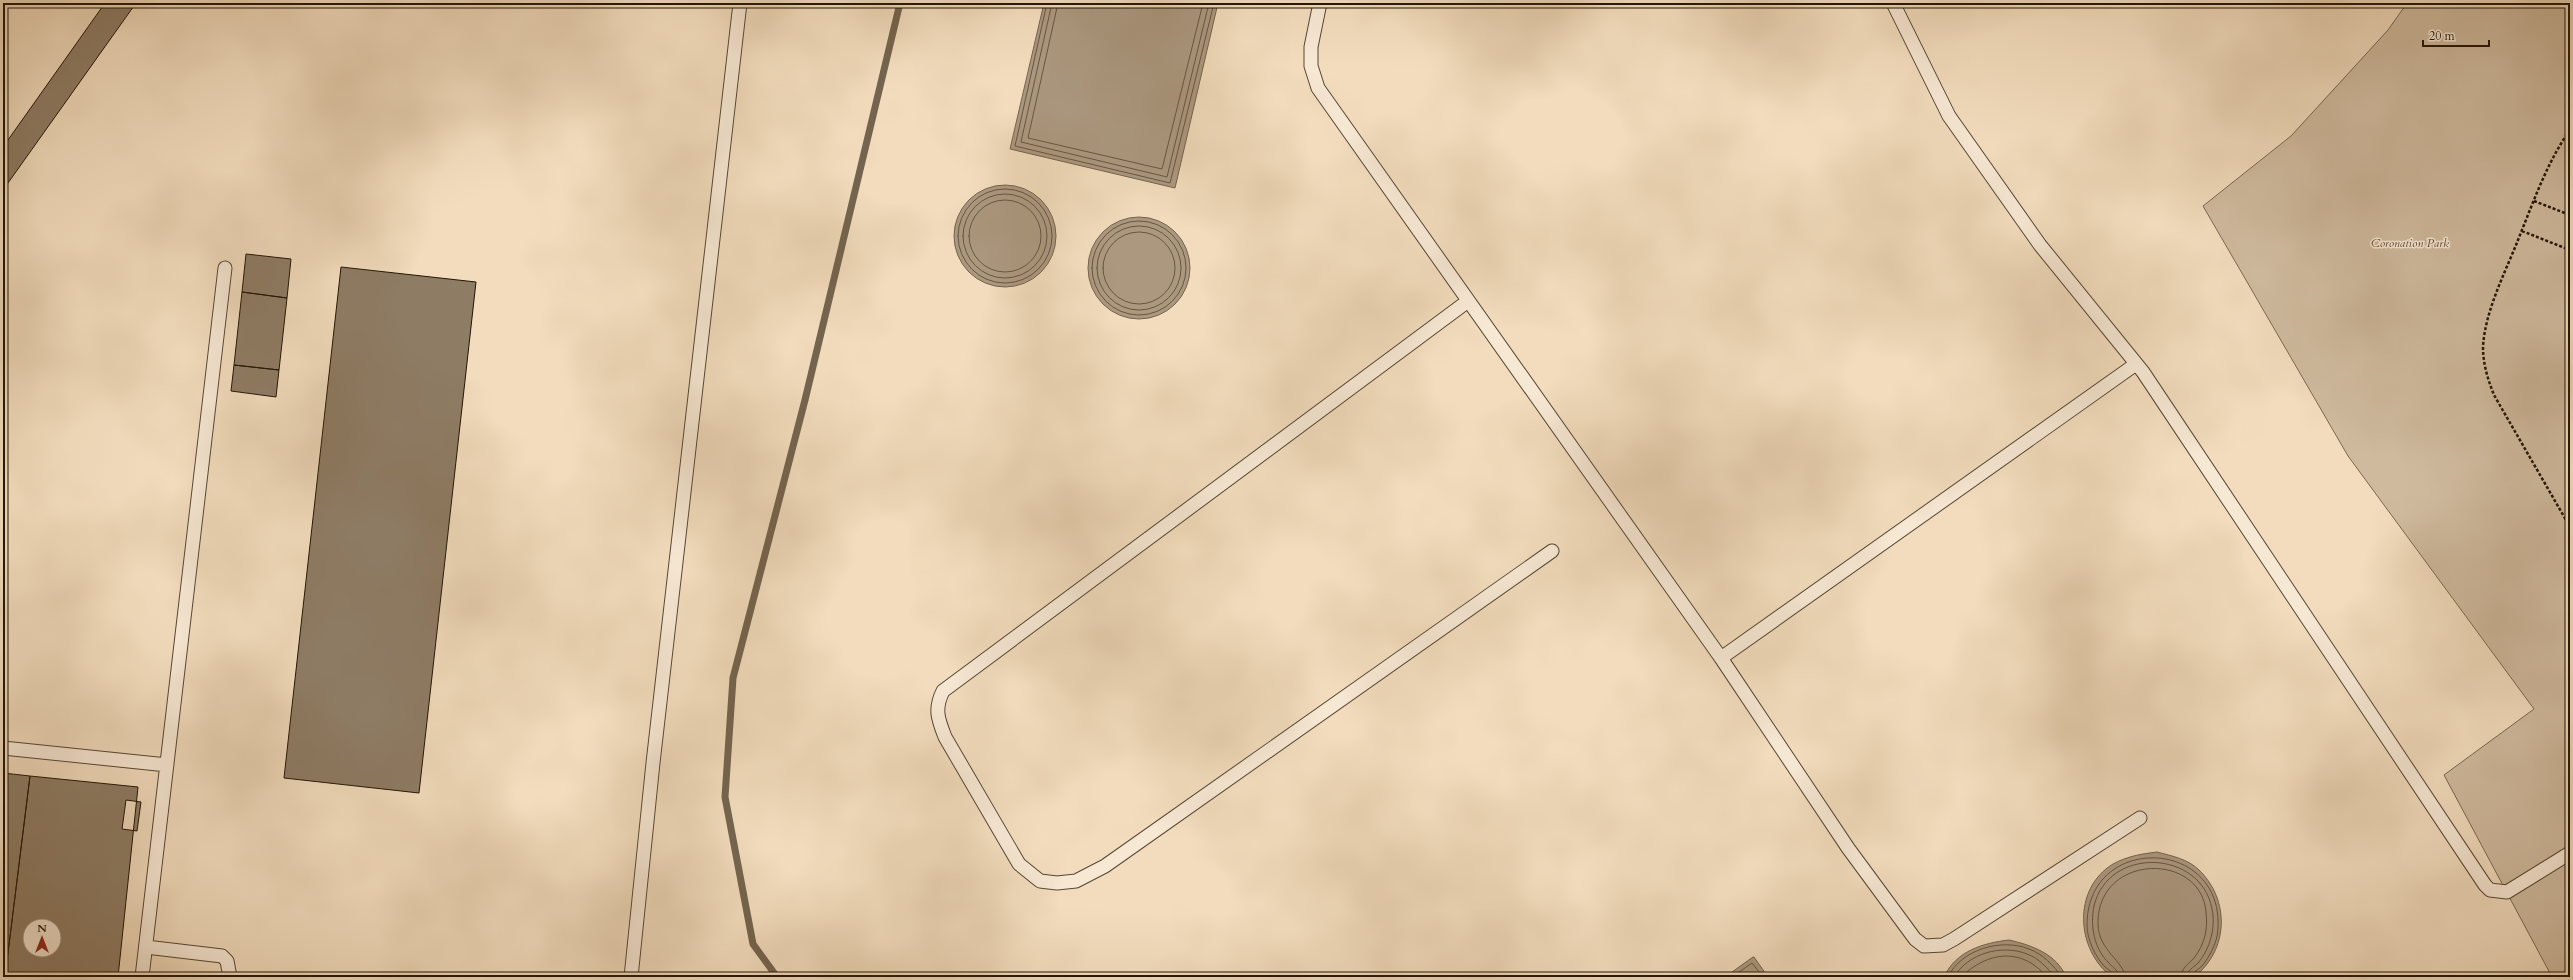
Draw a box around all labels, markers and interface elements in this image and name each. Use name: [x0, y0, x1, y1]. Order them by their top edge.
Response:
scale bar: [2423, 22, 2489, 48]
text: 20 m: [2429, 28, 2456, 44]
park label: Coronation Park: [2371, 235, 2449, 251]
north arrow: [22, 918, 62, 958]
text: N: [37, 921, 47, 936]

